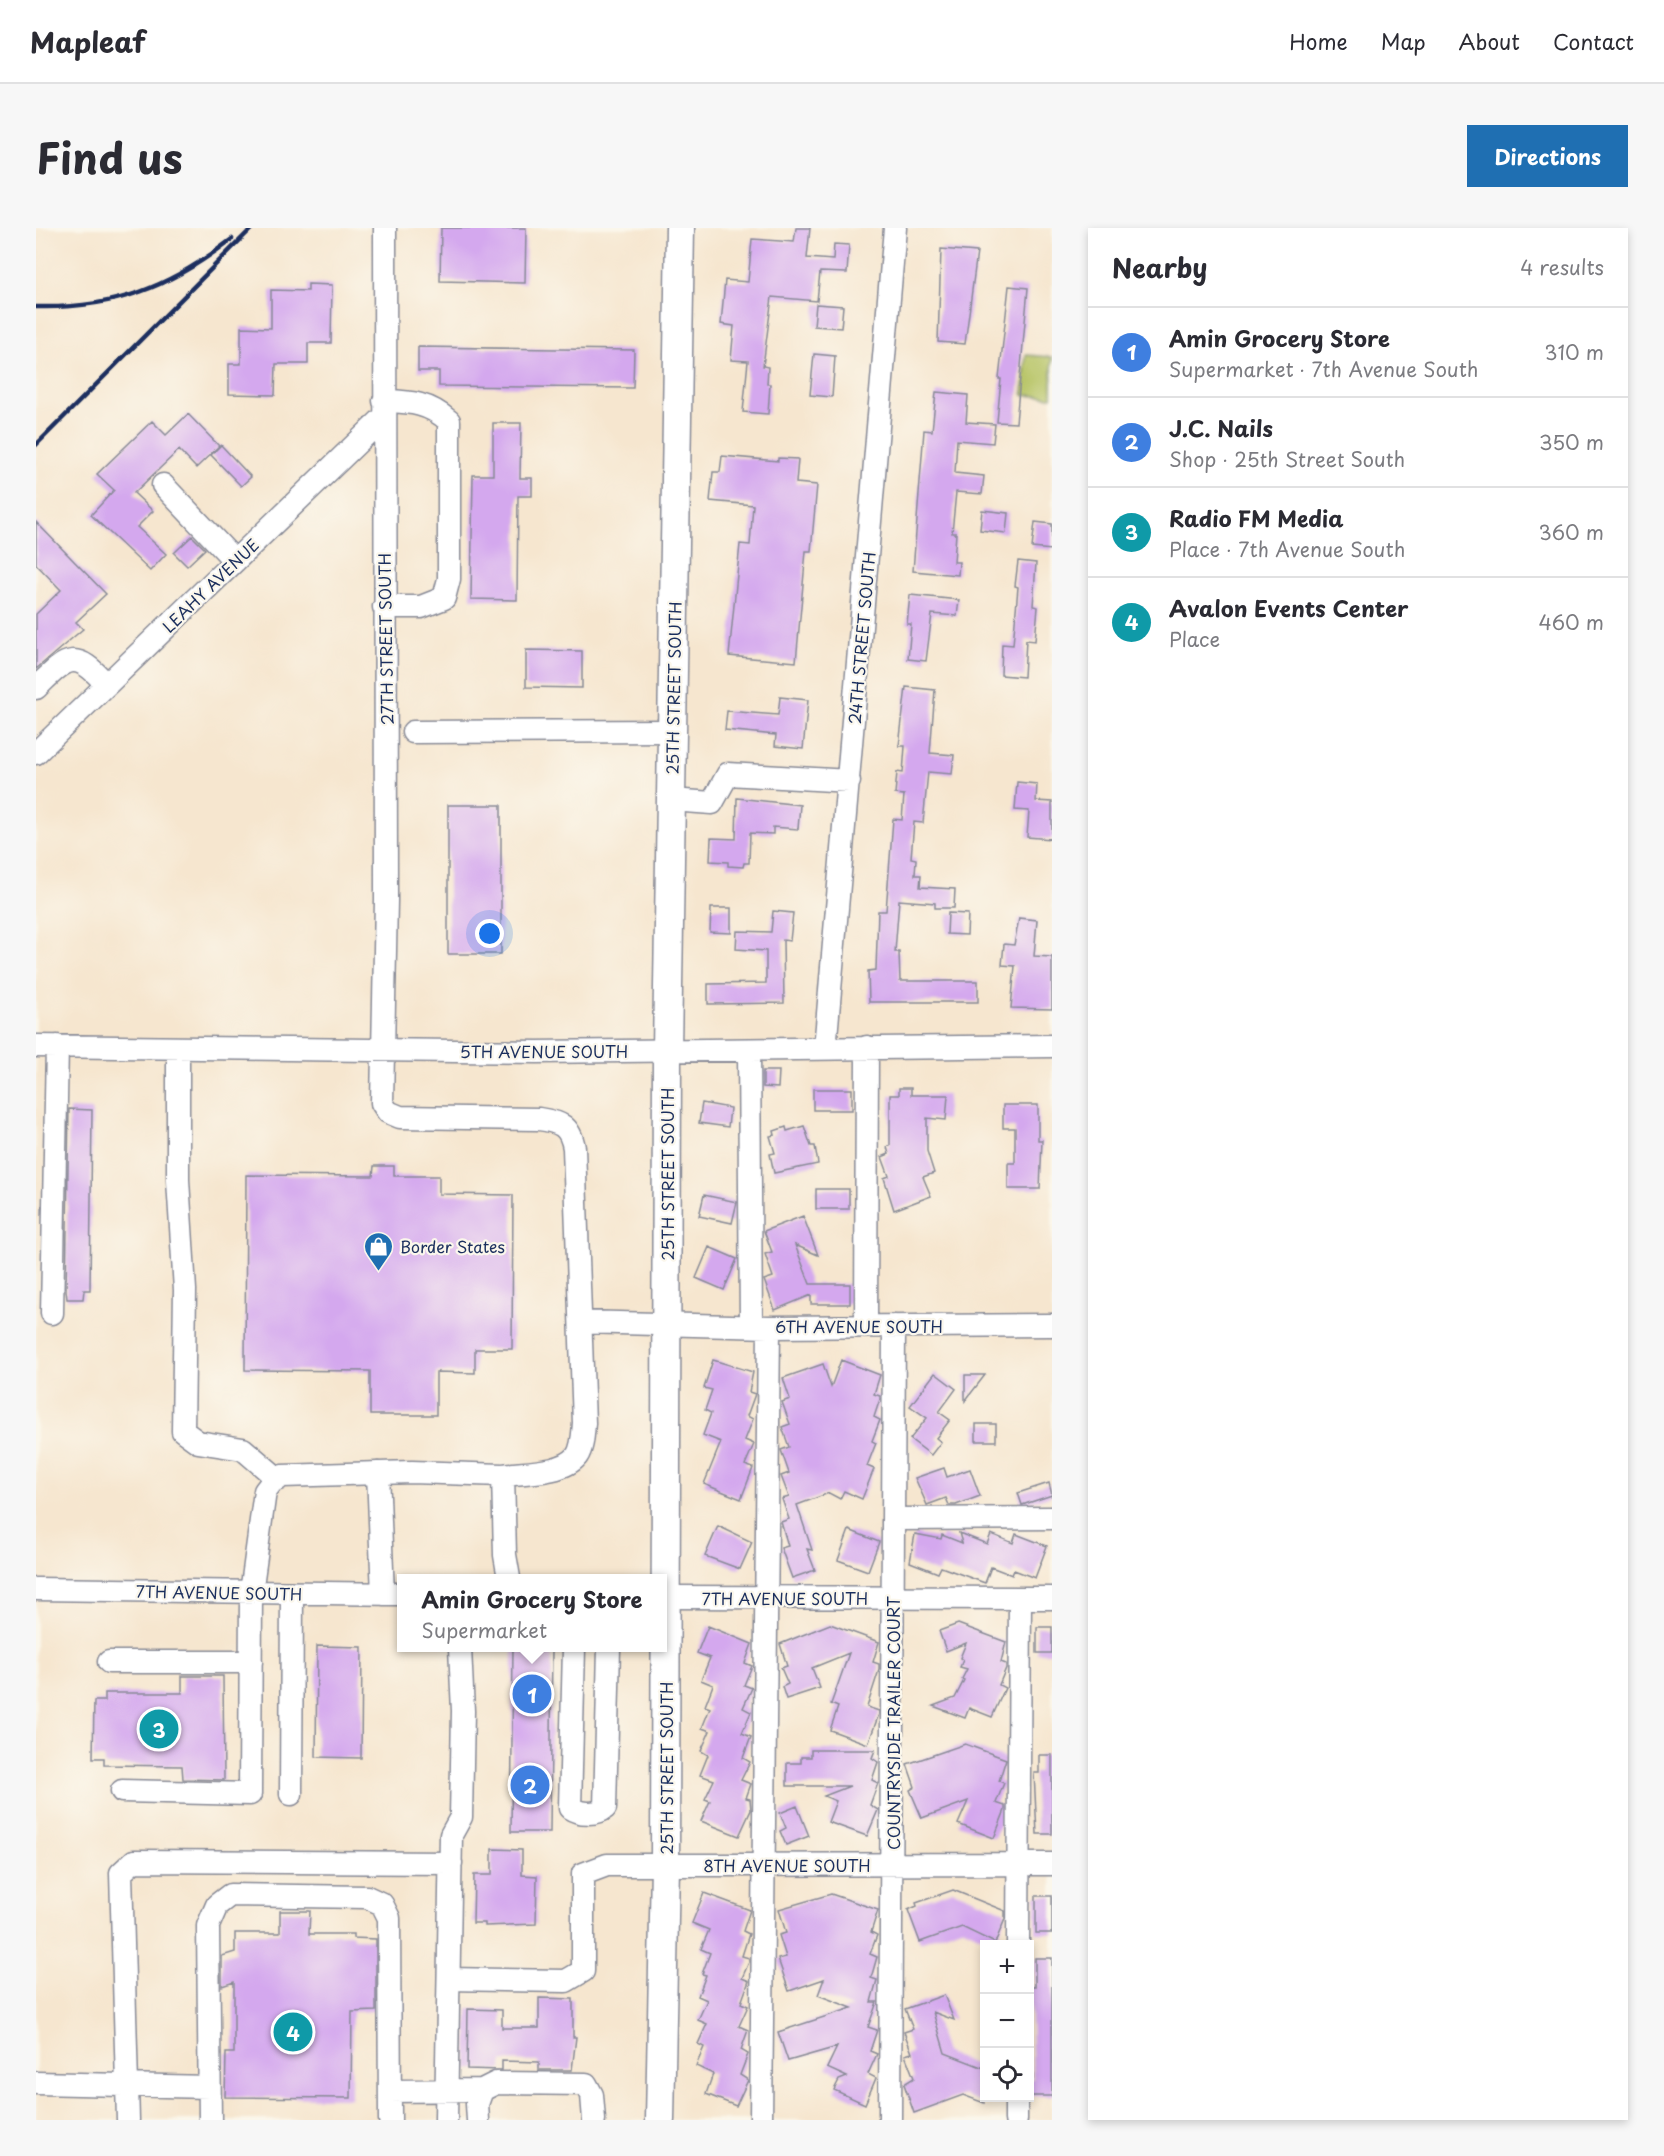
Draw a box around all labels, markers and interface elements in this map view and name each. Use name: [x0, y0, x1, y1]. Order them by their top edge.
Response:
text: Mapleaf: [30, 20, 146, 63]
text: Home: [1289, 25, 1348, 57]
text: Map: [1381, 25, 1426, 57]
text: About: [1459, 25, 1520, 57]
text: Contact: [1553, 25, 1634, 57]
text: Find us: [36, 125, 183, 188]
button: Directions: [1467, 125, 1628, 187]
text: Nearby: [1112, 248, 1207, 287]
text: 4 results: [1520, 252, 1604, 282]
text: Amin Grocery Store: [1169, 321, 1390, 354]
text: 1: [1127, 337, 1136, 367]
text: 310 m: [1544, 337, 1604, 367]
text: Supermarket · 7th Avenue South: [1169, 354, 1478, 384]
text: J.C. Nails: [1169, 411, 1273, 444]
text: 2: [1124, 427, 1139, 457]
text: 350 m: [1539, 427, 1604, 457]
text: Shop · 25th Street South: [1169, 444, 1405, 474]
text: Radio FM Media: [1169, 501, 1344, 534]
text: 3: [1125, 517, 1138, 547]
text: 360 m: [1538, 517, 1604, 547]
street label: LEAHY AVENUE: [156, 532, 264, 638]
text: Place · 7th Avenue South: [1169, 534, 1405, 564]
street label: 24TH STREET SOUTH: [842, 551, 880, 725]
street label: 27TH STREET SOUTH: [372, 553, 398, 725]
text: Avalon Events Center: [1169, 591, 1408, 624]
street label: 25TH STREET SOUTH: [659, 601, 687, 775]
text: 4: [1125, 607, 1138, 637]
text: 460 m: [1538, 607, 1604, 637]
text: Place: [1169, 624, 1220, 654]
your location: [475, 919, 504, 948]
street label: 5TH AVENUE SOUTH: [460, 1039, 628, 1063]
street label: 25TH STREET SOUTH: [655, 1088, 679, 1260]
shop icon: Border States: [363, 1230, 395, 1272]
place label: Border States: [400, 1234, 505, 1258]
street label: 6TH AVENUE SOUTH: [775, 1314, 943, 1338]
popup: [397, 1574, 667, 1652]
street label: 7TH AVENUE SOUTH: [136, 1579, 302, 1605]
text: Amin Grocery Store: [422, 1582, 642, 1615]
street label: 7TH AVENUE SOUTH: [702, 1586, 868, 1610]
street label: COUNTRYSIDE TRAILER COURT: [881, 1596, 905, 1850]
text: Supermarket: [422, 1615, 547, 1645]
pin: 1: [512, 1672, 552, 1716]
street label: 25TH STREET SOUTH: [654, 1682, 678, 1854]
pin: 3: [140, 1706, 178, 1752]
pin: 2: [510, 1762, 550, 1808]
street label: 8TH AVENUE SOUTH: [703, 1853, 871, 1877]
map controls: [980, 1940, 1034, 2102]
button: +: [980, 1940, 1034, 1994]
button: −: [980, 1994, 1034, 2048]
pin: 4: [274, 2010, 312, 2054]
button: locate: [980, 2048, 1034, 2102]

